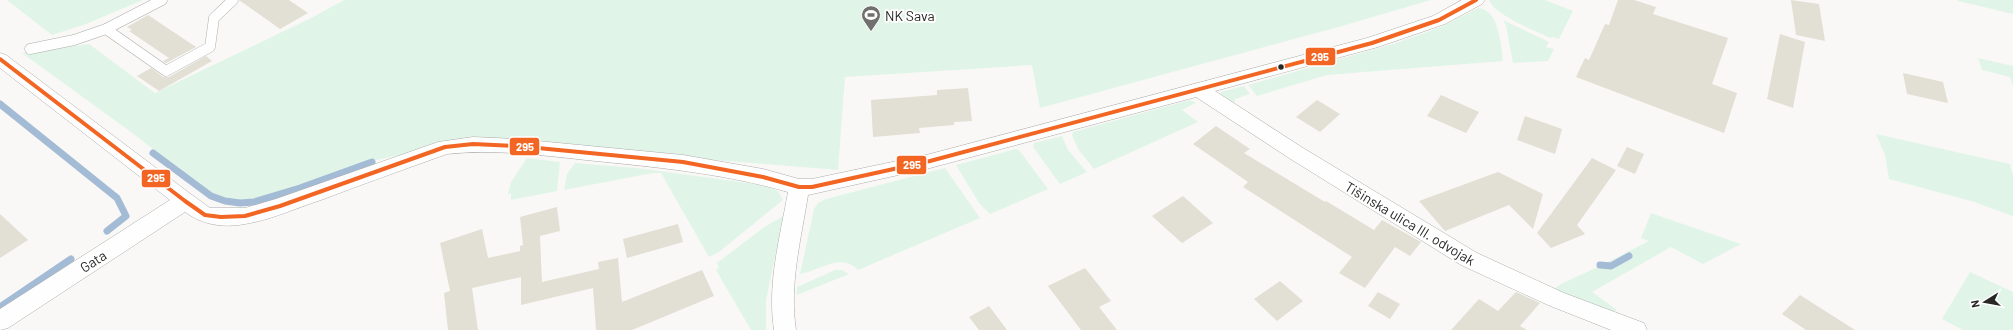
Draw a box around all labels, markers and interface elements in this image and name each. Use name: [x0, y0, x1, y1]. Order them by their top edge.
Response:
sports icon: NK Sava: [860, 4, 882, 32]
place label: NK Sava: [885, 7, 935, 24]
line badge: 295: [1305, 47, 1336, 66]
text: 295: [1311, 50, 1329, 63]
unlabelled marker: [1276, 62, 1286, 72]
line badge: 295: [509, 137, 540, 156]
text: 295: [516, 140, 534, 153]
line badge: 295: [896, 155, 927, 175]
text: 295: [903, 158, 921, 171]
line badge: 295: [141, 169, 171, 188]
text: 295: [147, 171, 165, 184]
street label: Tišinska ulica III. odvojak: [1342, 177, 1478, 269]
street label: Gata: [77, 246, 109, 276]
north arrow: [1965, 282, 2005, 322]
text: N: [1968, 299, 1982, 309]

